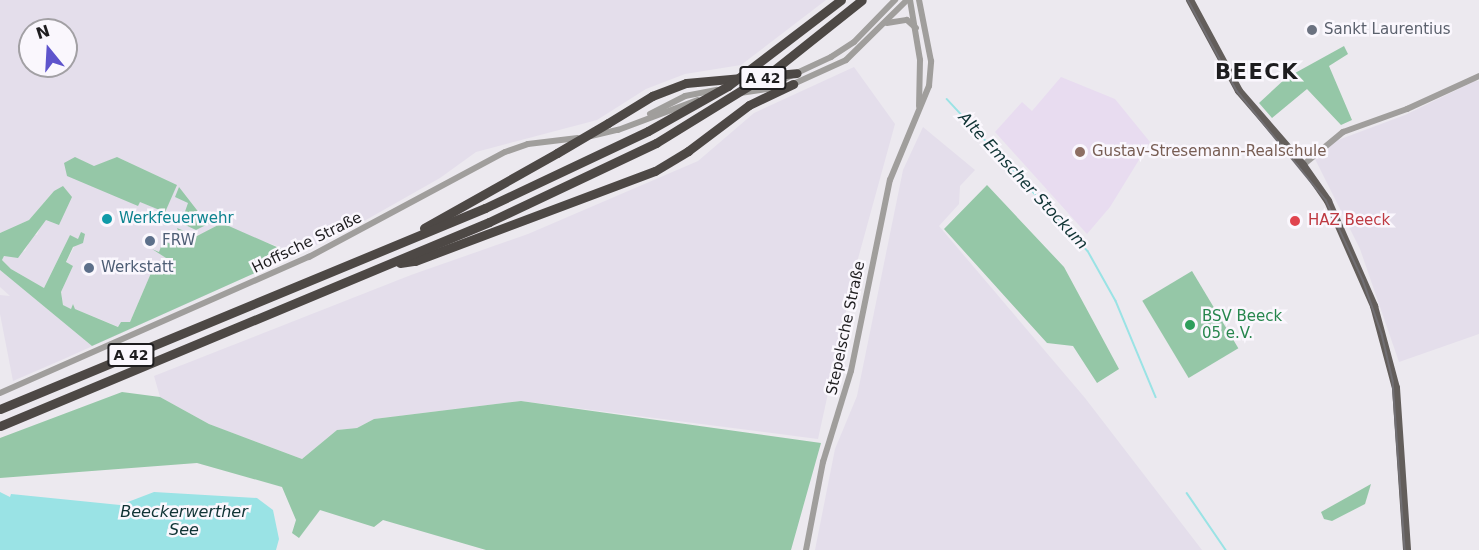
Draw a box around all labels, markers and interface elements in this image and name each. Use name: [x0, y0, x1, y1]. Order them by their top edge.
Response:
north arrow: [18, 18, 78, 78]
text: N: [34, 21, 52, 43]
place label: Sankt Laurentius: [1324, 21, 1451, 39]
marker: Sankt Laurentius: [1305, 23, 1319, 37]
district label: BEECK: [1215, 59, 1299, 85]
road number: A 42: [739, 67, 787, 89]
water label: Alte Emscher Stockum: [954, 108, 1092, 254]
place label: Gustav-Stresemann-Realschule: [1092, 143, 1326, 161]
marker: Gustav-Stresemann-Realschule: [1073, 145, 1087, 159]
street label: Hoffsche Straße: [249, 209, 365, 277]
place label: Werkfeuerwehr: [119, 210, 234, 228]
marker: Werkfeuerwehr: [100, 212, 114, 226]
marker: HAZ Beeck: [1286, 212, 1304, 230]
place label: HAZ Beeck: [1308, 212, 1390, 230]
place label: FRW: [162, 232, 195, 250]
marker: FRW: [143, 234, 157, 248]
place label: Werkstatt: [101, 259, 174, 277]
street label: Stepelsche Straße: [823, 259, 869, 397]
marker: Werkstatt: [82, 261, 96, 275]
place label: BSV Beeck 05 e.V.: [1202, 307, 1282, 342]
marker: BSV Beeck 05 e.V.: [1183, 318, 1197, 332]
road number: A 42: [107, 344, 155, 366]
water label: Beeckerwerther See: [120, 502, 248, 540]

